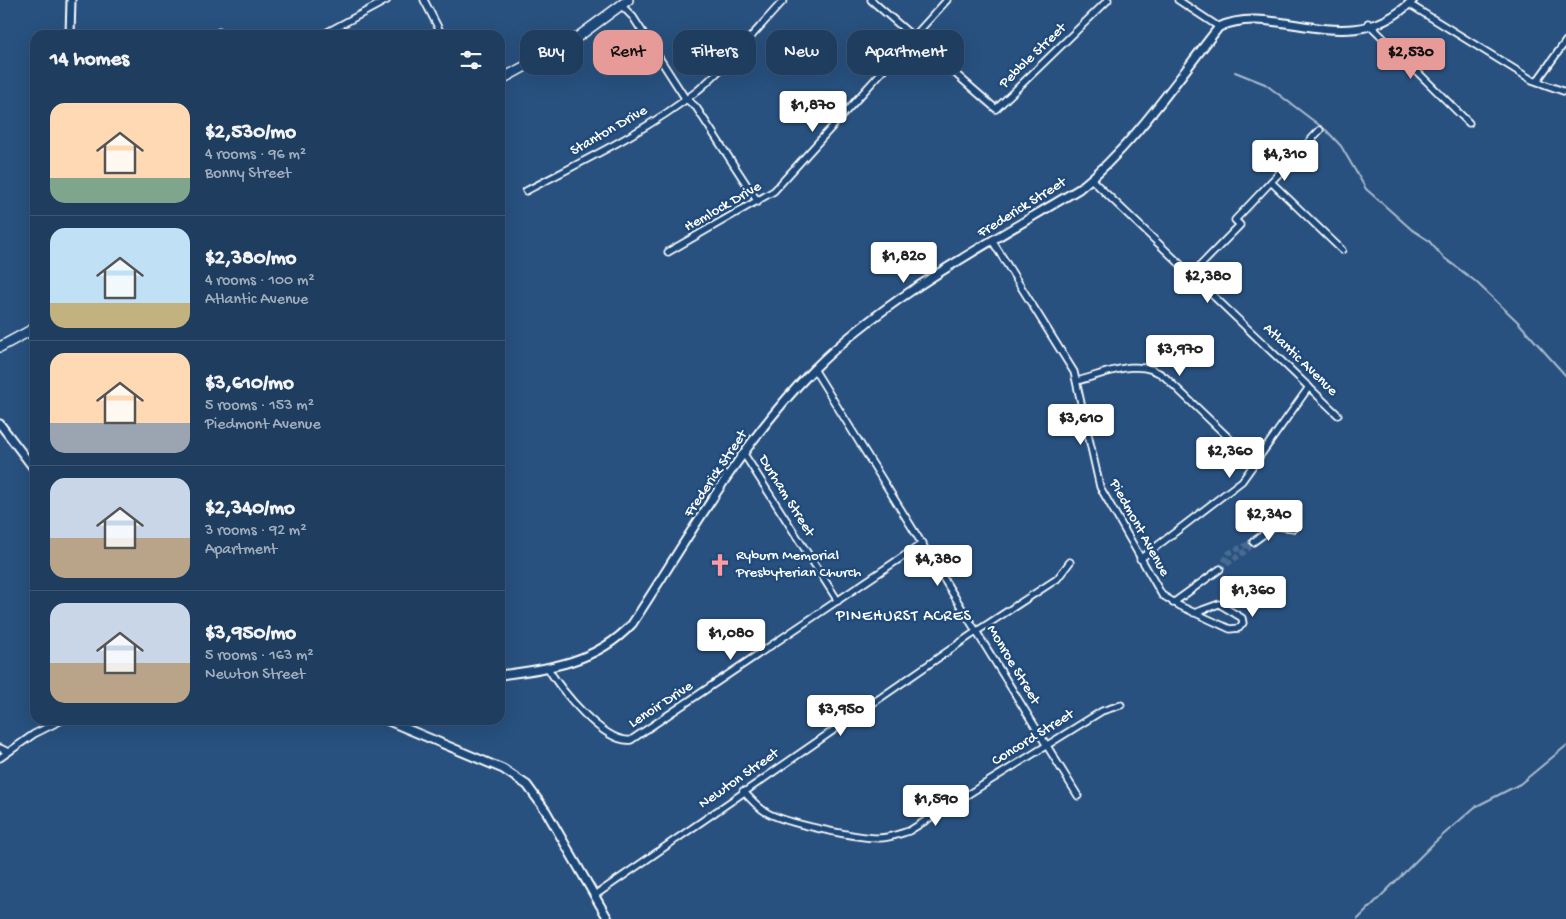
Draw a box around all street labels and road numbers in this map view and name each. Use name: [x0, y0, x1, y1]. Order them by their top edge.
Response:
street label: Pebble Street: [995, 18, 1072, 93]
street label: Stanton Drive: [567, 102, 651, 160]
street label: Frederick Street: [973, 173, 1071, 243]
street label: Hemlock Drive: [681, 178, 765, 236]
street label: Atlantic Avenue: [1259, 320, 1341, 400]
street label: Frederick Street: [680, 425, 753, 522]
street label: Durham Street: [753, 451, 819, 542]
street label: Piedmont Avenue: [1104, 475, 1173, 580]
street label: Monroe Street: [982, 622, 1045, 710]
street label: Lenoir Drive: [625, 677, 697, 732]
street label: Concord Street: [989, 705, 1079, 770]
street label: Newton Street: [695, 744, 784, 813]

